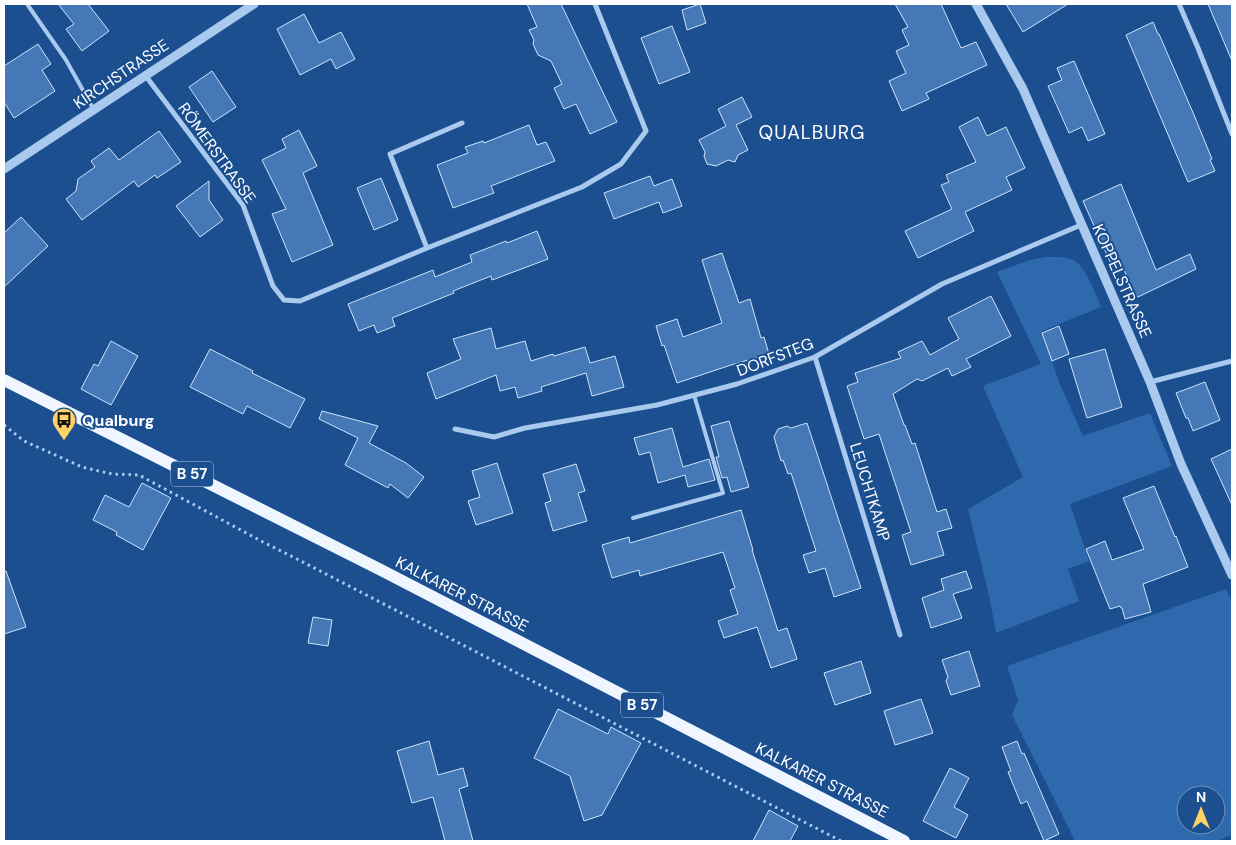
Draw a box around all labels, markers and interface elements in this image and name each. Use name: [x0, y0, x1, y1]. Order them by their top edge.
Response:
street label: KIRCHSTRASSE: [69, 34, 173, 114]
street label: RÖMERSTRASSE: [173, 98, 261, 208]
district label: QUALBURG: [759, 120, 865, 145]
street label: KOPPELSTRASSE: [1088, 221, 1156, 341]
street label: DORFSTEG: [734, 333, 816, 381]
bus stop icon: Qualburg: [51, 407, 77, 441]
place label: Qualburg: [82, 410, 154, 431]
street label: LEUCHTKAMP: [845, 440, 895, 544]
road number: B 57: [171, 462, 213, 486]
street label: KALKARER STRASSE: [392, 551, 532, 637]
road number: B 57: [621, 692, 663, 718]
street label: KALKARER STRASSE: [752, 737, 892, 823]
north arrow: [1176, 785, 1226, 835]
text: N: [1196, 788, 1206, 806]

